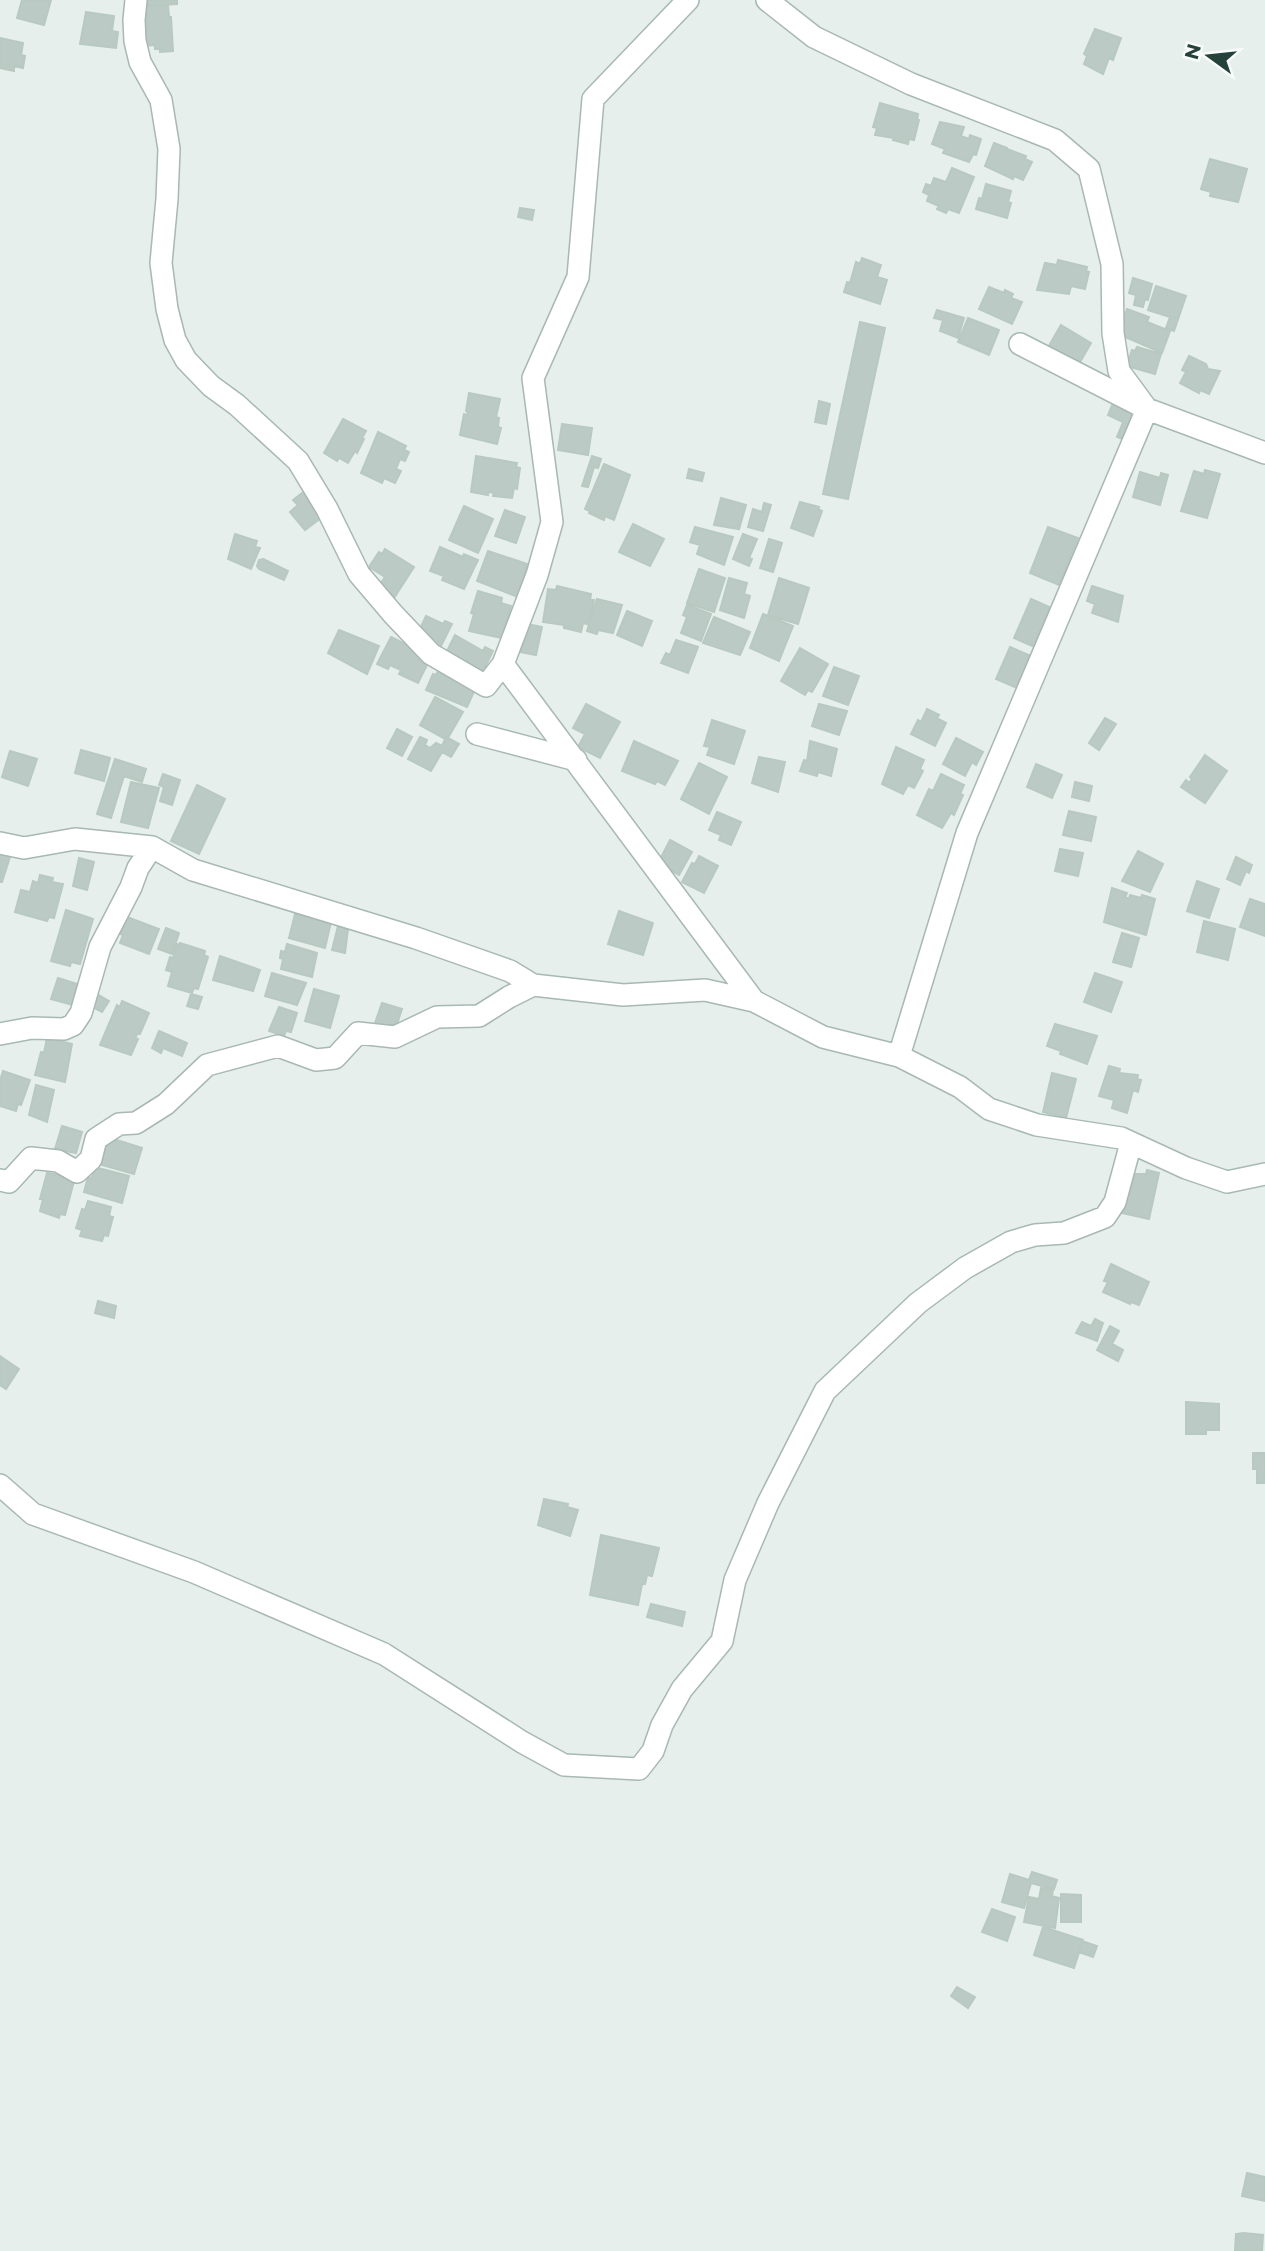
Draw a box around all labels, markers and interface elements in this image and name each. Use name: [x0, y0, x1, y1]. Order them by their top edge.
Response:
north arrow: [1174, 21, 1244, 91]
text: N: [1180, 41, 1206, 62]

